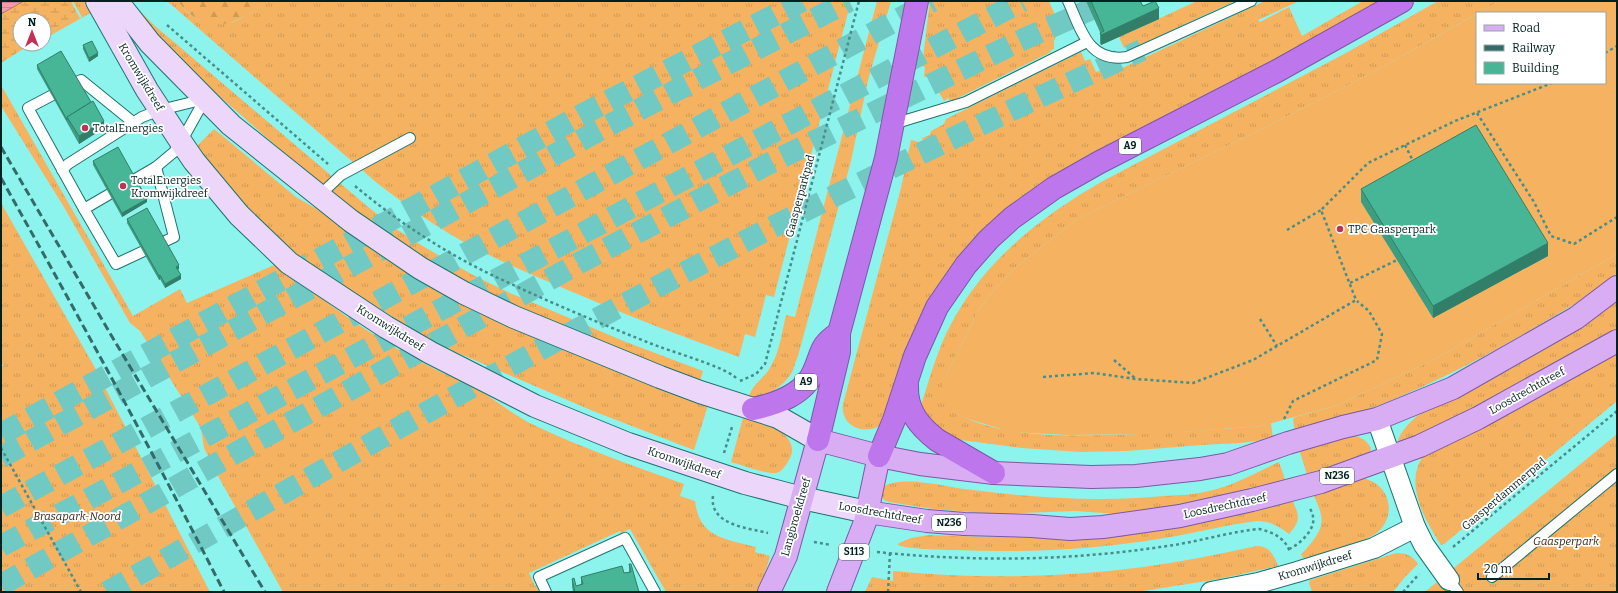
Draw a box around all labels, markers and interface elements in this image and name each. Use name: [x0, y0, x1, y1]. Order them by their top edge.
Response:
north arrow: [12, 12, 52, 52]
legend: [1476, 12, 1606, 84]
text: N: [28, 16, 37, 29]
text: Road: [1512, 21, 1540, 35]
street label: Kromwijkdreef: [116, 41, 167, 114]
text: Railway: [1512, 41, 1556, 55]
text: Building: [1512, 61, 1559, 75]
place label: TotalEnergies: [93, 122, 163, 135]
marker: TotalEnergies: [80, 123, 90, 133]
road number: A9: [1119, 138, 1141, 154]
street label: Gaasperparkpad: [783, 153, 817, 239]
place label: TotalEnergies Kromwijkdreef: [131, 174, 209, 200]
marker: TotalEnergies Kromwijkdreef: [118, 181, 128, 191]
place label: TPC Gaasperpark: [1348, 223, 1437, 236]
marker: TPC Gaasperpark: [1335, 224, 1345, 234]
street label: Kromwijkdreef: [354, 302, 427, 354]
street label: Loosdrechtdreef: [1487, 364, 1568, 417]
road number: A9: [795, 374, 817, 390]
street label: Kromwijkdreef: [646, 444, 723, 482]
street label: Gaasperdammerpad: [1459, 455, 1549, 533]
road number: N236: [1320, 468, 1354, 484]
street label: Langbroekdreef: [779, 475, 814, 558]
street label: Loosdrechtdreef: [1183, 491, 1269, 521]
street label: Loosdrechtdreef: [837, 499, 924, 527]
park label: Brasapark-Noord: [33, 510, 121, 523]
road number: N236: [932, 515, 966, 531]
park label: Gaasperpark: [1533, 535, 1600, 548]
road number: S113: [839, 544, 869, 560]
street label: Kromwijkdreef: [1276, 548, 1355, 583]
scale bar: [1478, 555, 1549, 581]
text: 20 m: [1484, 562, 1513, 576]

